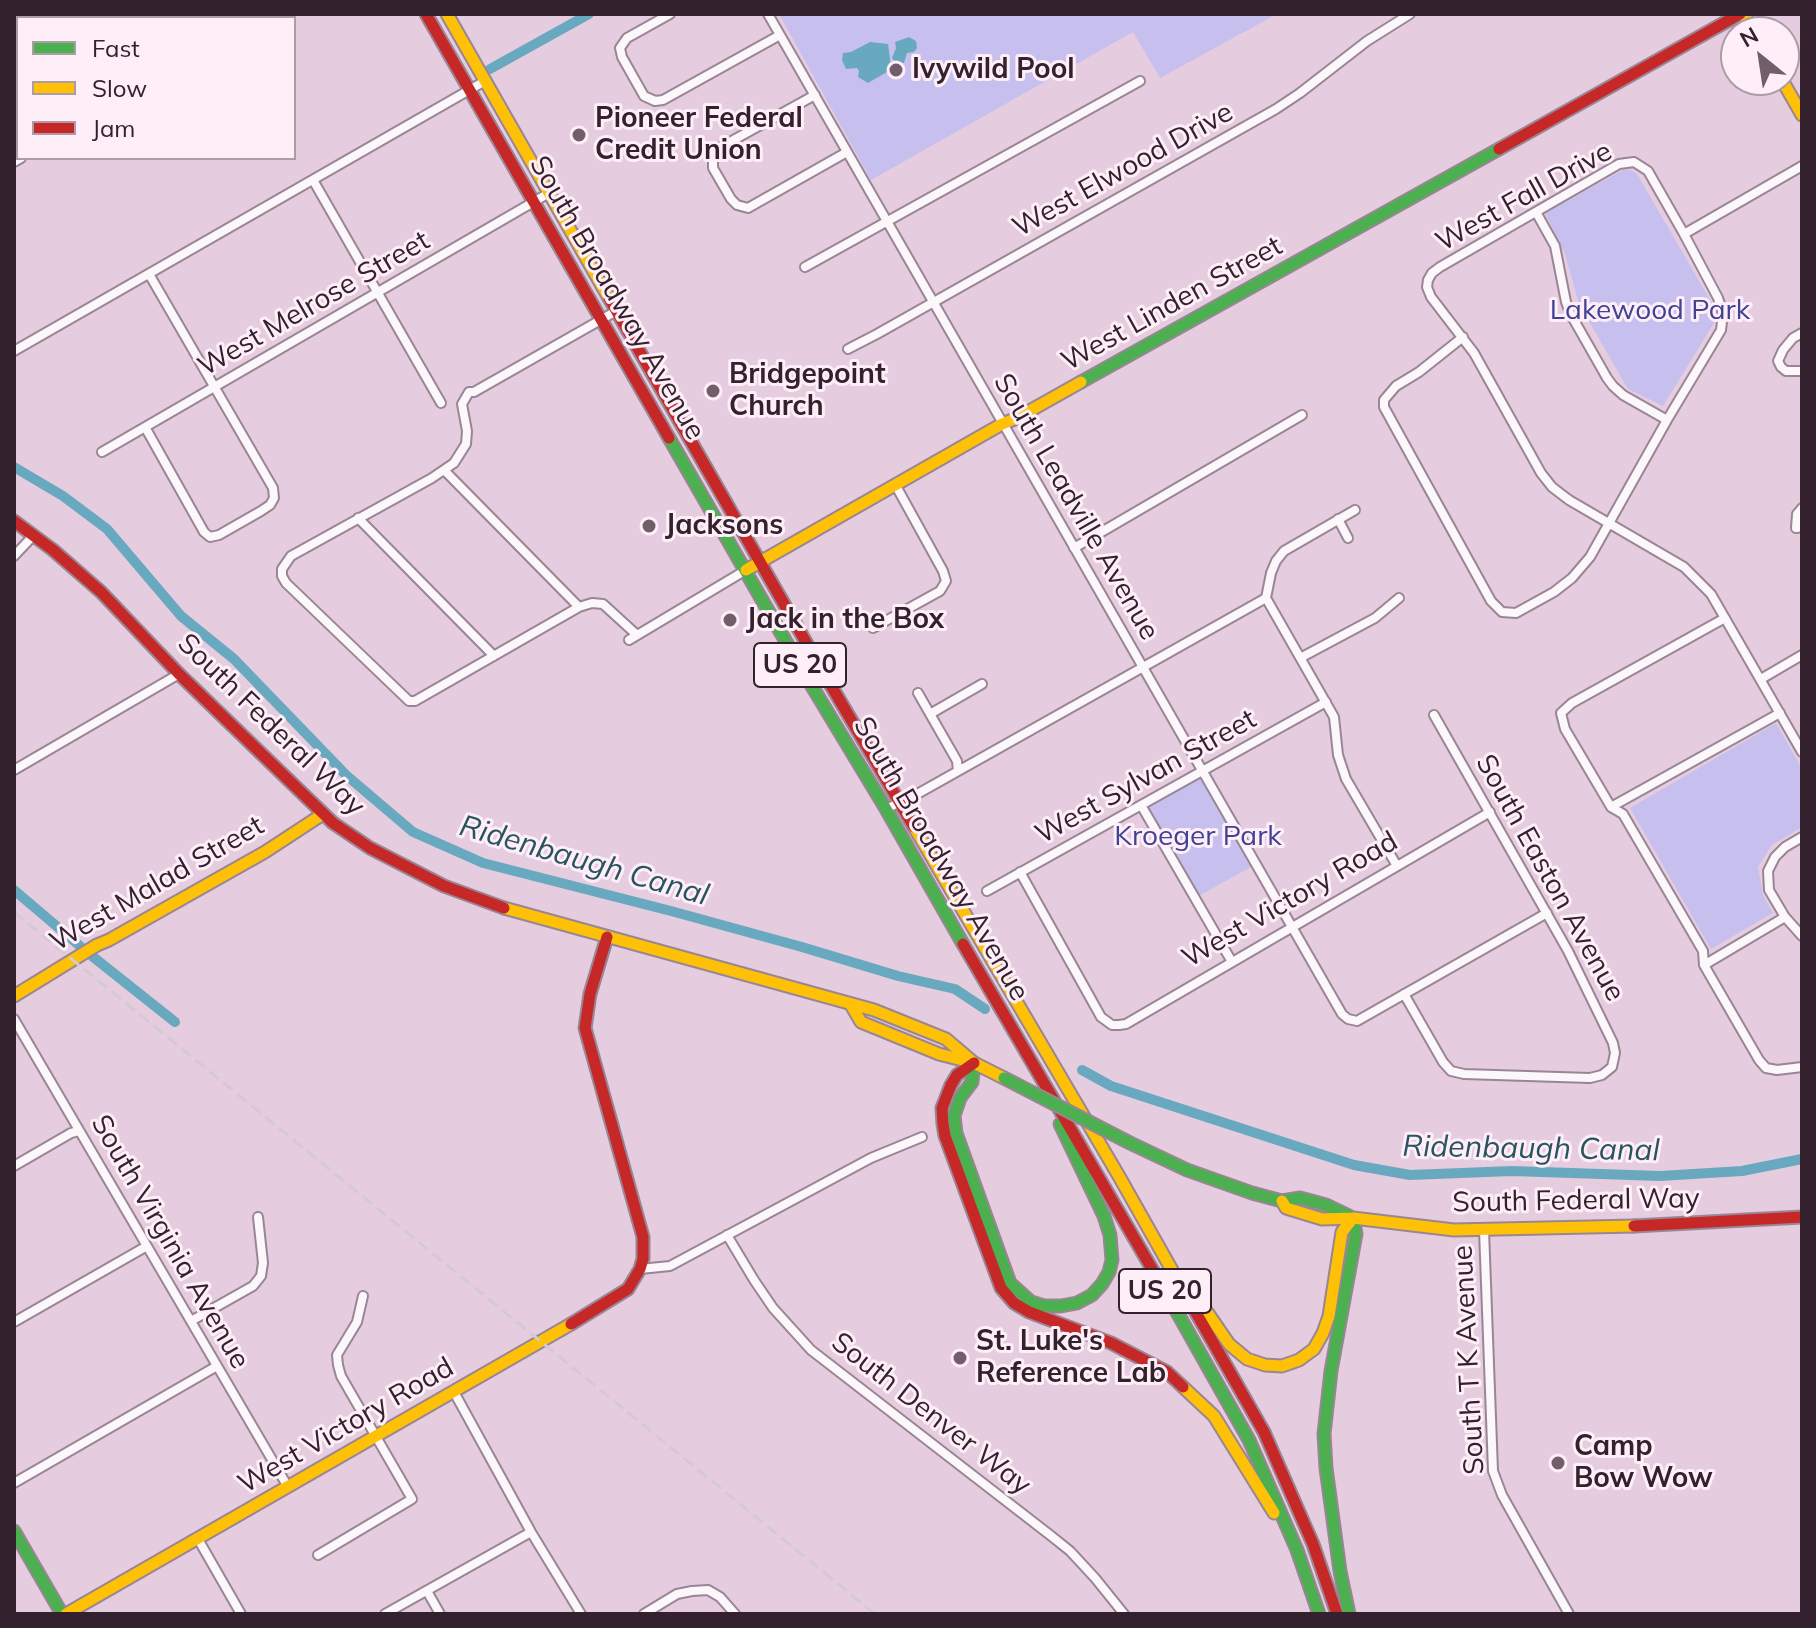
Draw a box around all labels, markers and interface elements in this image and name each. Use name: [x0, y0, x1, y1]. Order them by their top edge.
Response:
legend: [16, 16, 296, 160]
north arrow: [1720, 16, 1800, 96]
text: N: [1735, 21, 1763, 53]
text: Fast: [92, 33, 140, 63]
place label: Ivywild Pool: [912, 53, 1075, 87]
marker: Ivywild Pool: [887, 61, 905, 79]
text: Slow: [92, 73, 147, 103]
street label: West Elwood Drive: [1007, 96, 1239, 244]
place label: Pioneer Federal Credit Union: [595, 102, 803, 168]
text: Jam: [92, 113, 135, 143]
marker: Pioneer Federal Credit Union: [570, 126, 588, 144]
street label: West Fall Drive: [1430, 135, 1618, 259]
street label: South Broadway Avenue: [522, 150, 712, 446]
street label: West Melrose Street: [192, 224, 436, 384]
street label: West Linden Street: [1056, 229, 1288, 379]
park label: Lakewood Park: [1550, 294, 1750, 328]
place label: Bridgepoint Church: [729, 358, 885, 424]
street label: South Leadville Avenue: [986, 368, 1166, 646]
marker: Bridgepoint Church: [704, 382, 722, 400]
place label: Jacksons: [665, 509, 783, 543]
marker: Jacksons: [640, 517, 658, 535]
place label: Jack in the Box: [746, 603, 944, 637]
marker: Jack in the Box: [721, 611, 739, 629]
street label: South Federal Way: [170, 627, 372, 823]
road number: US 20: [754, 643, 846, 687]
street label: West Sylvan Street: [1030, 702, 1262, 852]
street label: South Broadway Avenue: [846, 711, 1036, 1007]
street label: South Easton Avenue: [1468, 749, 1632, 1007]
water label: Ridenbaugh Canal: [455, 808, 713, 914]
street label: West Malad Street: [44, 809, 270, 959]
park label: Kroeger Park: [1114, 820, 1282, 854]
street label: West Victory Road: [1176, 825, 1404, 975]
street label: South Virginia Avenue: [84, 1109, 256, 1375]
water label: Ridenbaugh Canal: [1402, 1129, 1660, 1169]
street label: South Federal Way: [1452, 1182, 1700, 1220]
street label: South T K Avenue: [1446, 1244, 1492, 1476]
road number: US 20: [1119, 1269, 1211, 1313]
place label: St. Luke's Reference Lab: [976, 1325, 1166, 1391]
street label: South Denver Way: [825, 1326, 1037, 1502]
marker: St. Luke's Reference Lab: [951, 1349, 969, 1367]
street label: West Victory Road: [232, 1351, 460, 1501]
place label: Camp Bow Wow: [1574, 1430, 1713, 1496]
marker: Camp Bow Wow: [1549, 1454, 1567, 1472]

